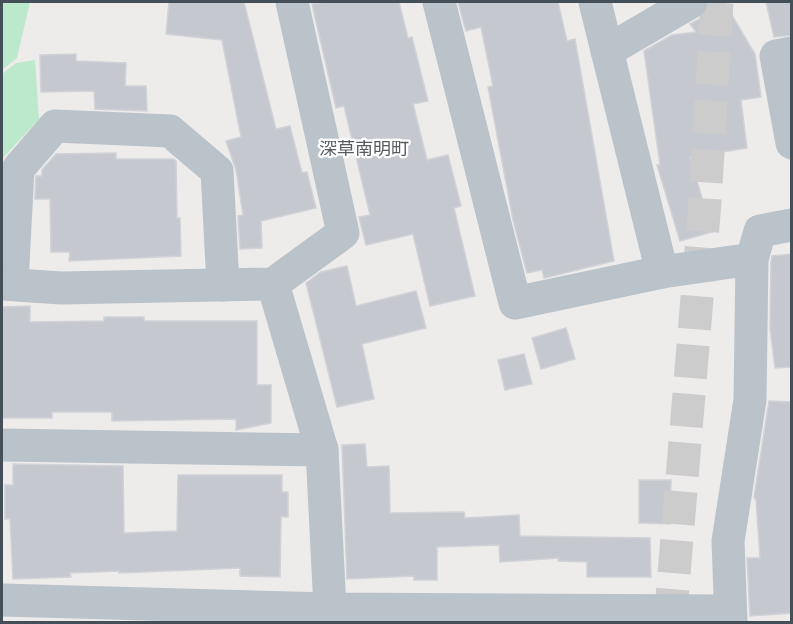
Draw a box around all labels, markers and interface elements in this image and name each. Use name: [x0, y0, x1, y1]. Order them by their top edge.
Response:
district label: 深草南明町: [319, 138, 409, 158]

